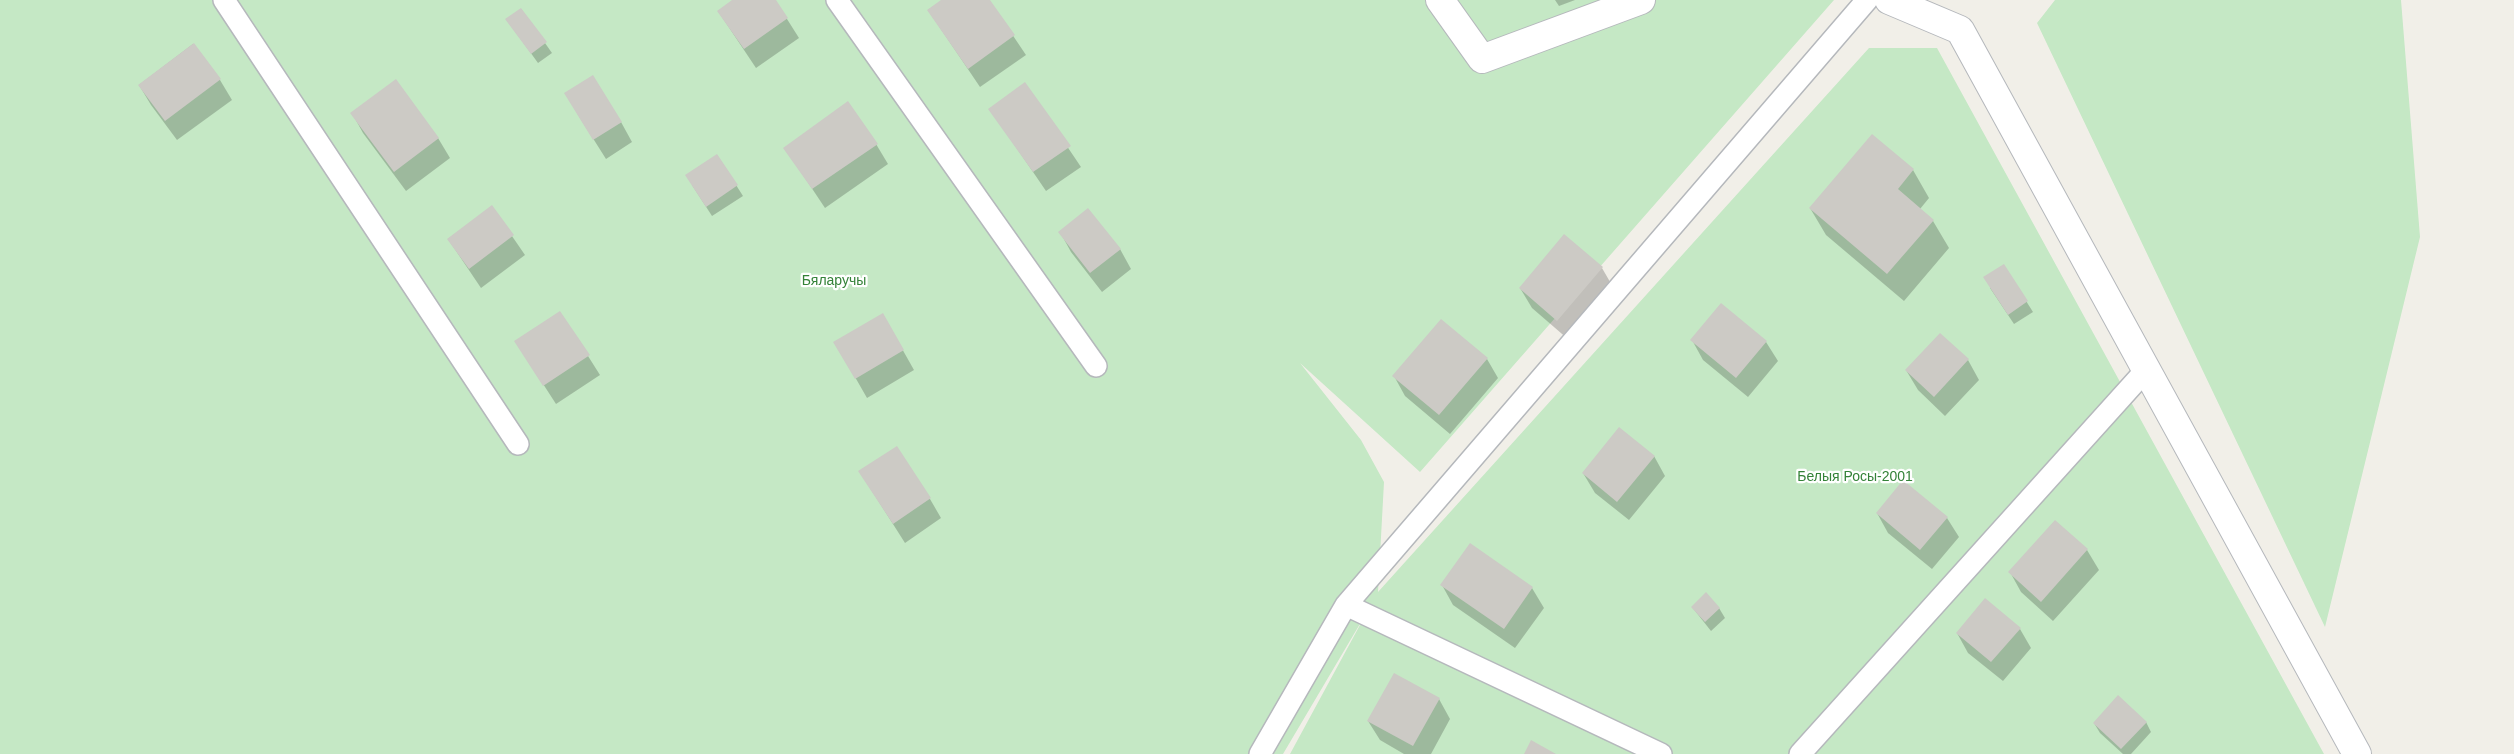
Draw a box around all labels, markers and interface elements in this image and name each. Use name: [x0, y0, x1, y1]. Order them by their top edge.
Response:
park label: Бяларучы: [802, 273, 866, 289]
park label: Белыя Росы-2001: [1797, 469, 1913, 485]

